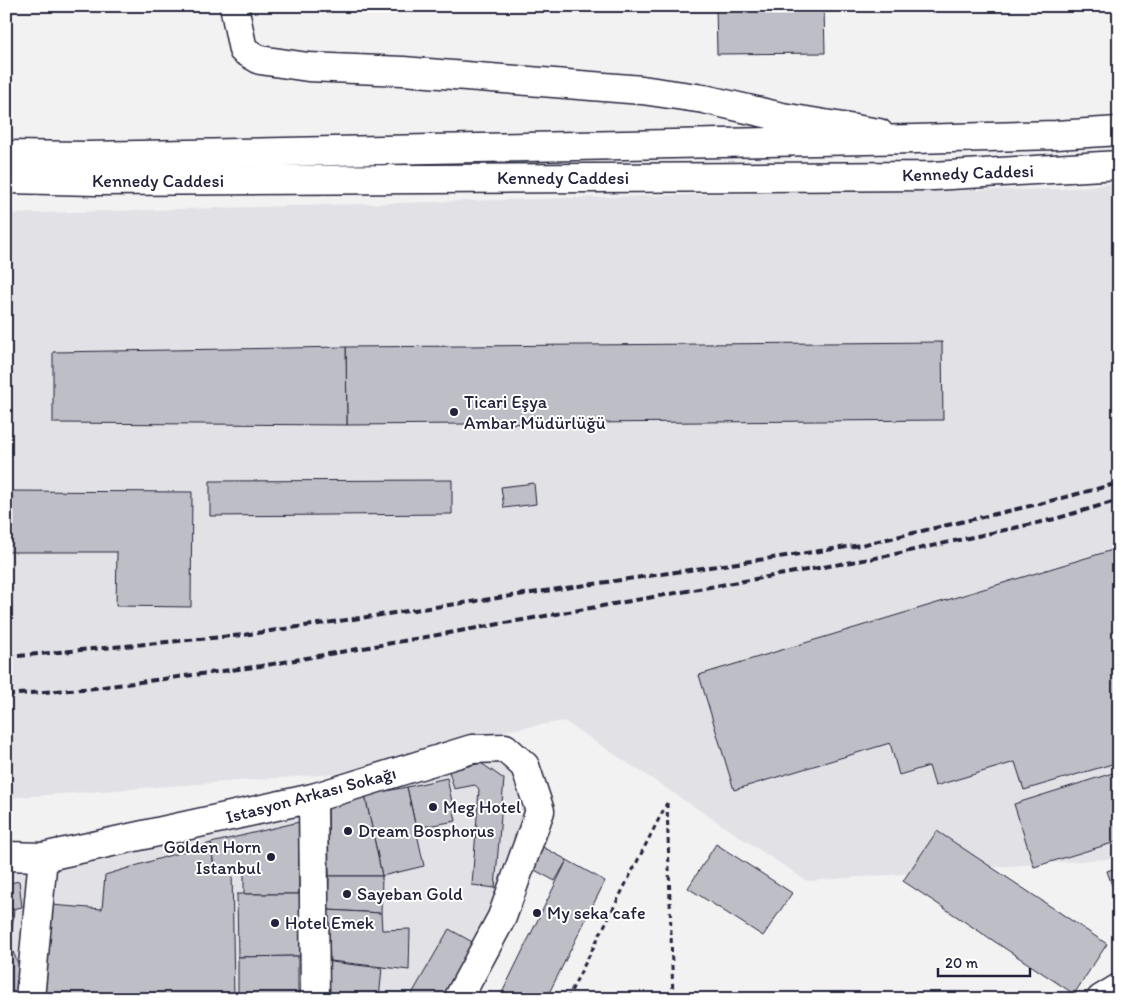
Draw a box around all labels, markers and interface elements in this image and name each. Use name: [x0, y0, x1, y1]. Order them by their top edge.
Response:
street label: Kennedy Caddesi: [902, 160, 1034, 186]
street label: Kennedy Caddesi: [497, 167, 629, 189]
street label: Kennedy Caddesi: [92, 170, 224, 192]
place label: Ticari Eşya Ambar Müdürlüğü: [464, 391, 606, 434]
marker: Ticari Eşya Ambar Müdürlüğü: [448, 406, 460, 418]
street label: Istasyon Arkası Sokağı: [223, 762, 399, 828]
place label: Meg Hotel: [443, 796, 521, 818]
marker: Meg Hotel: [427, 801, 439, 813]
place label: Dream Bosphorus: [358, 820, 495, 842]
marker: Dream Bosphorus: [342, 825, 354, 837]
place label: Golden Horn Istanbul: [163, 836, 261, 879]
marker: Golden Horn Istanbul: [265, 851, 277, 863]
place label: Sayeban Gold: [357, 883, 463, 905]
marker: Sayeban Gold: [341, 888, 353, 900]
place label: My seka cafe: [547, 902, 646, 924]
marker: My seka cafe: [531, 907, 543, 919]
place label: Hotel Emek: [285, 912, 375, 934]
marker: Hotel Emek: [269, 917, 281, 929]
scale bar: [938, 945, 1030, 977]
text: 20 m: [945, 954, 979, 972]

